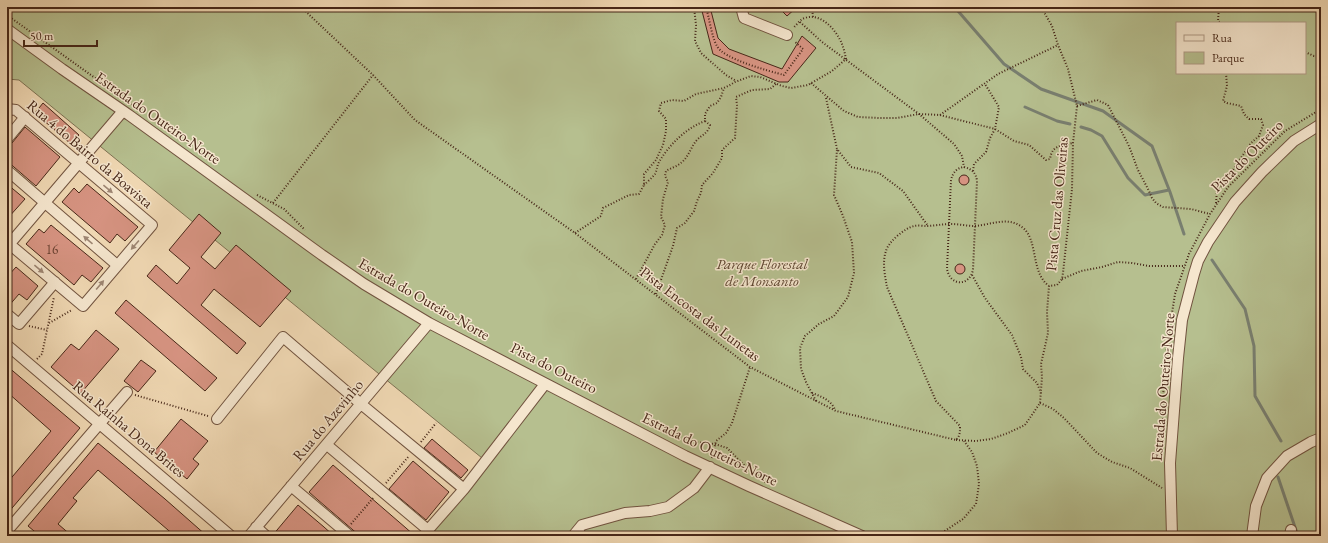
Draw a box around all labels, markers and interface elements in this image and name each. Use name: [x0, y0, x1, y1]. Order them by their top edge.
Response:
scale bar: [24, 22, 97, 48]
legend: [1176, 22, 1306, 74]
text: 50 m: [30, 28, 54, 44]
text: Rua: [1212, 30, 1232, 46]
text: Parque: [1212, 50, 1244, 66]
street label: Estrada do Outeiro-Norte: [92, 67, 225, 168]
street label: Rua 4 do Bairro da Boavista: [23, 95, 157, 212]
street label: Pista do Outeiro: [1207, 116, 1287, 196]
street label: Pista Cruz das Oliveiras: [1041, 136, 1072, 272]
one-way arrow: [103, 184, 113, 193]
one-way arrow: [83, 235, 93, 244]
one-way arrow: [130, 240, 139, 251]
house number: 16: [46, 241, 58, 258]
street label: Estrada do Outeiro-Norte: [355, 253, 493, 344]
park label: Parque Florestal de Monsanto: [716, 254, 808, 290]
street label: Pista Encosta das Lunetas: [636, 262, 764, 365]
one-way arrow: [34, 264, 45, 273]
one-way arrow: [96, 280, 105, 291]
street label: Estrada do Outeiro-Norte: [1147, 312, 1178, 462]
street label: Pista do Outeiro: [508, 338, 601, 397]
street label: Rua do Azevinho: [288, 375, 367, 464]
street label: Rua Rainha Dona Brites: [69, 376, 190, 481]
street label: Estrada do Outeiro-Norte: [639, 407, 781, 490]

